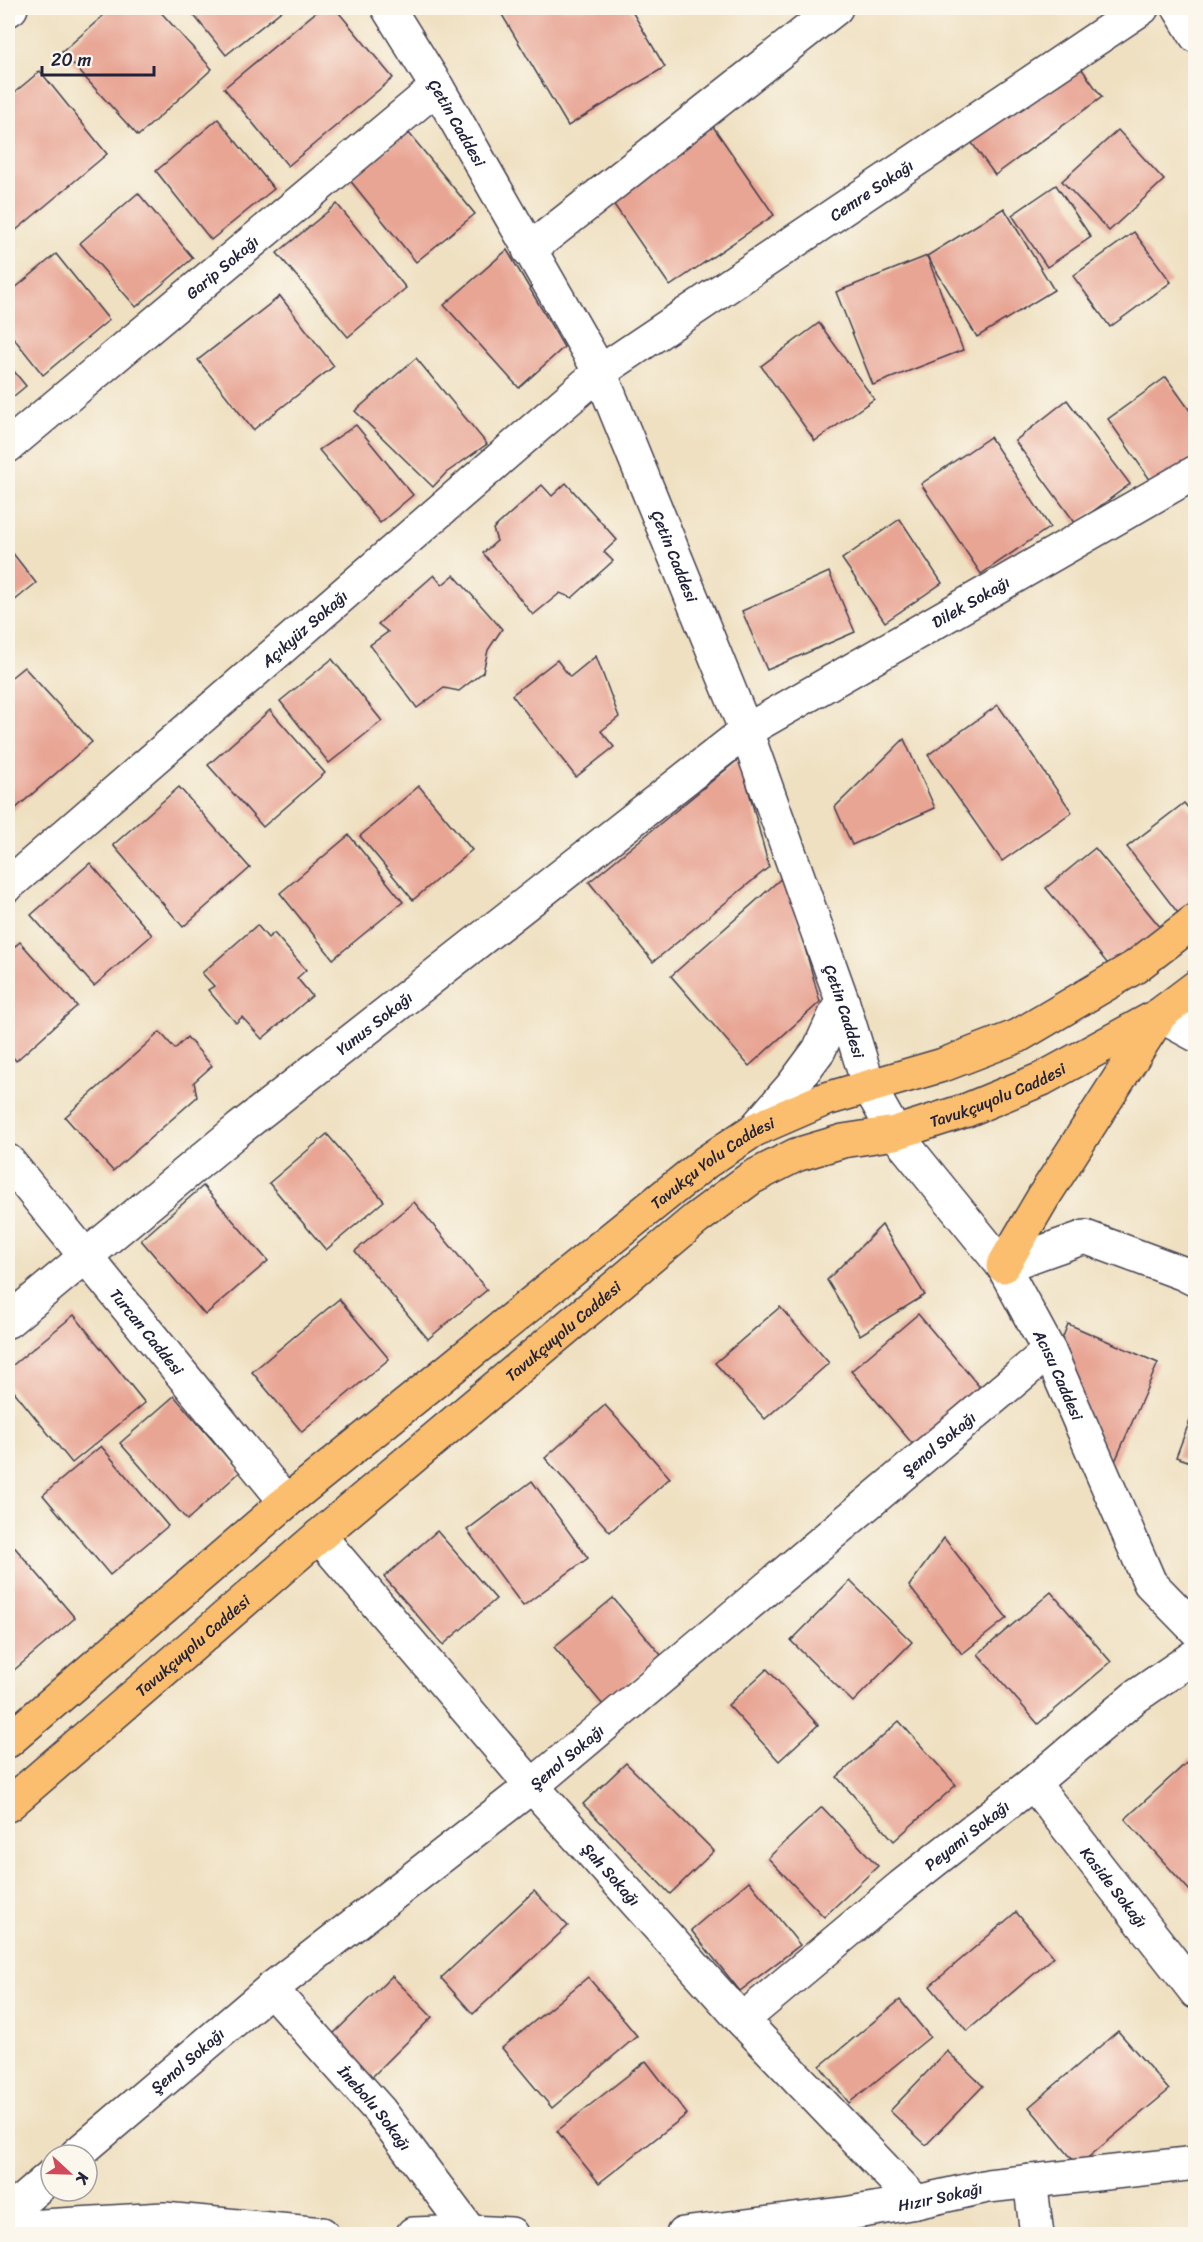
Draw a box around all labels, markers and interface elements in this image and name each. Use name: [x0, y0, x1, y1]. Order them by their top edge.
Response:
scale bar: [42, 39, 154, 77]
text: 20 m: [51, 44, 91, 76]
street label: Çetin Caddesi: [420, 73, 494, 173]
street label: Cemre Sokağı: [823, 151, 920, 229]
street label: Garip Sokağı: [179, 228, 266, 307]
street label: Çetin Caddesi: [643, 506, 706, 607]
street label: Dilek Sokağı: [926, 568, 1016, 636]
street label: Açıkyüz Sokağı: [254, 583, 355, 675]
street label: Çetin Caddesi: [815, 960, 873, 1063]
street label: Yunus Sokağı: [329, 984, 419, 1063]
street label: Tavukçuyolu Caddesi: [926, 1054, 1072, 1136]
street label: Tavukçu Yolu Caddesi: [644, 1109, 780, 1217]
street label: Tavukçuyolu Caddesi: [498, 1273, 629, 1389]
street label: Turcan Caddesi: [102, 1282, 192, 1382]
street label: Acısu Caddesi: [1024, 1323, 1092, 1426]
street label: Şenol Sokağı: [895, 1404, 983, 1485]
street label: Tavukçuyolu Caddesi: [128, 1587, 258, 1704]
street label: Şenol Sokağı: [523, 1717, 611, 1798]
street label: Peyami Sokağı: [918, 1792, 1016, 1879]
street label: Şah Sokağı: [574, 1836, 648, 1913]
street label: Kaside Sokağı: [1072, 1840, 1155, 1935]
street label: Şenol Sokağı: [144, 2020, 231, 2101]
street label: İnebolu Sokağı: [330, 2058, 419, 2157]
north arrow: [39, 2143, 99, 2203]
text: K: [67, 2168, 98, 2190]
street label: Hızır Sokağı: [896, 2174, 985, 2220]

